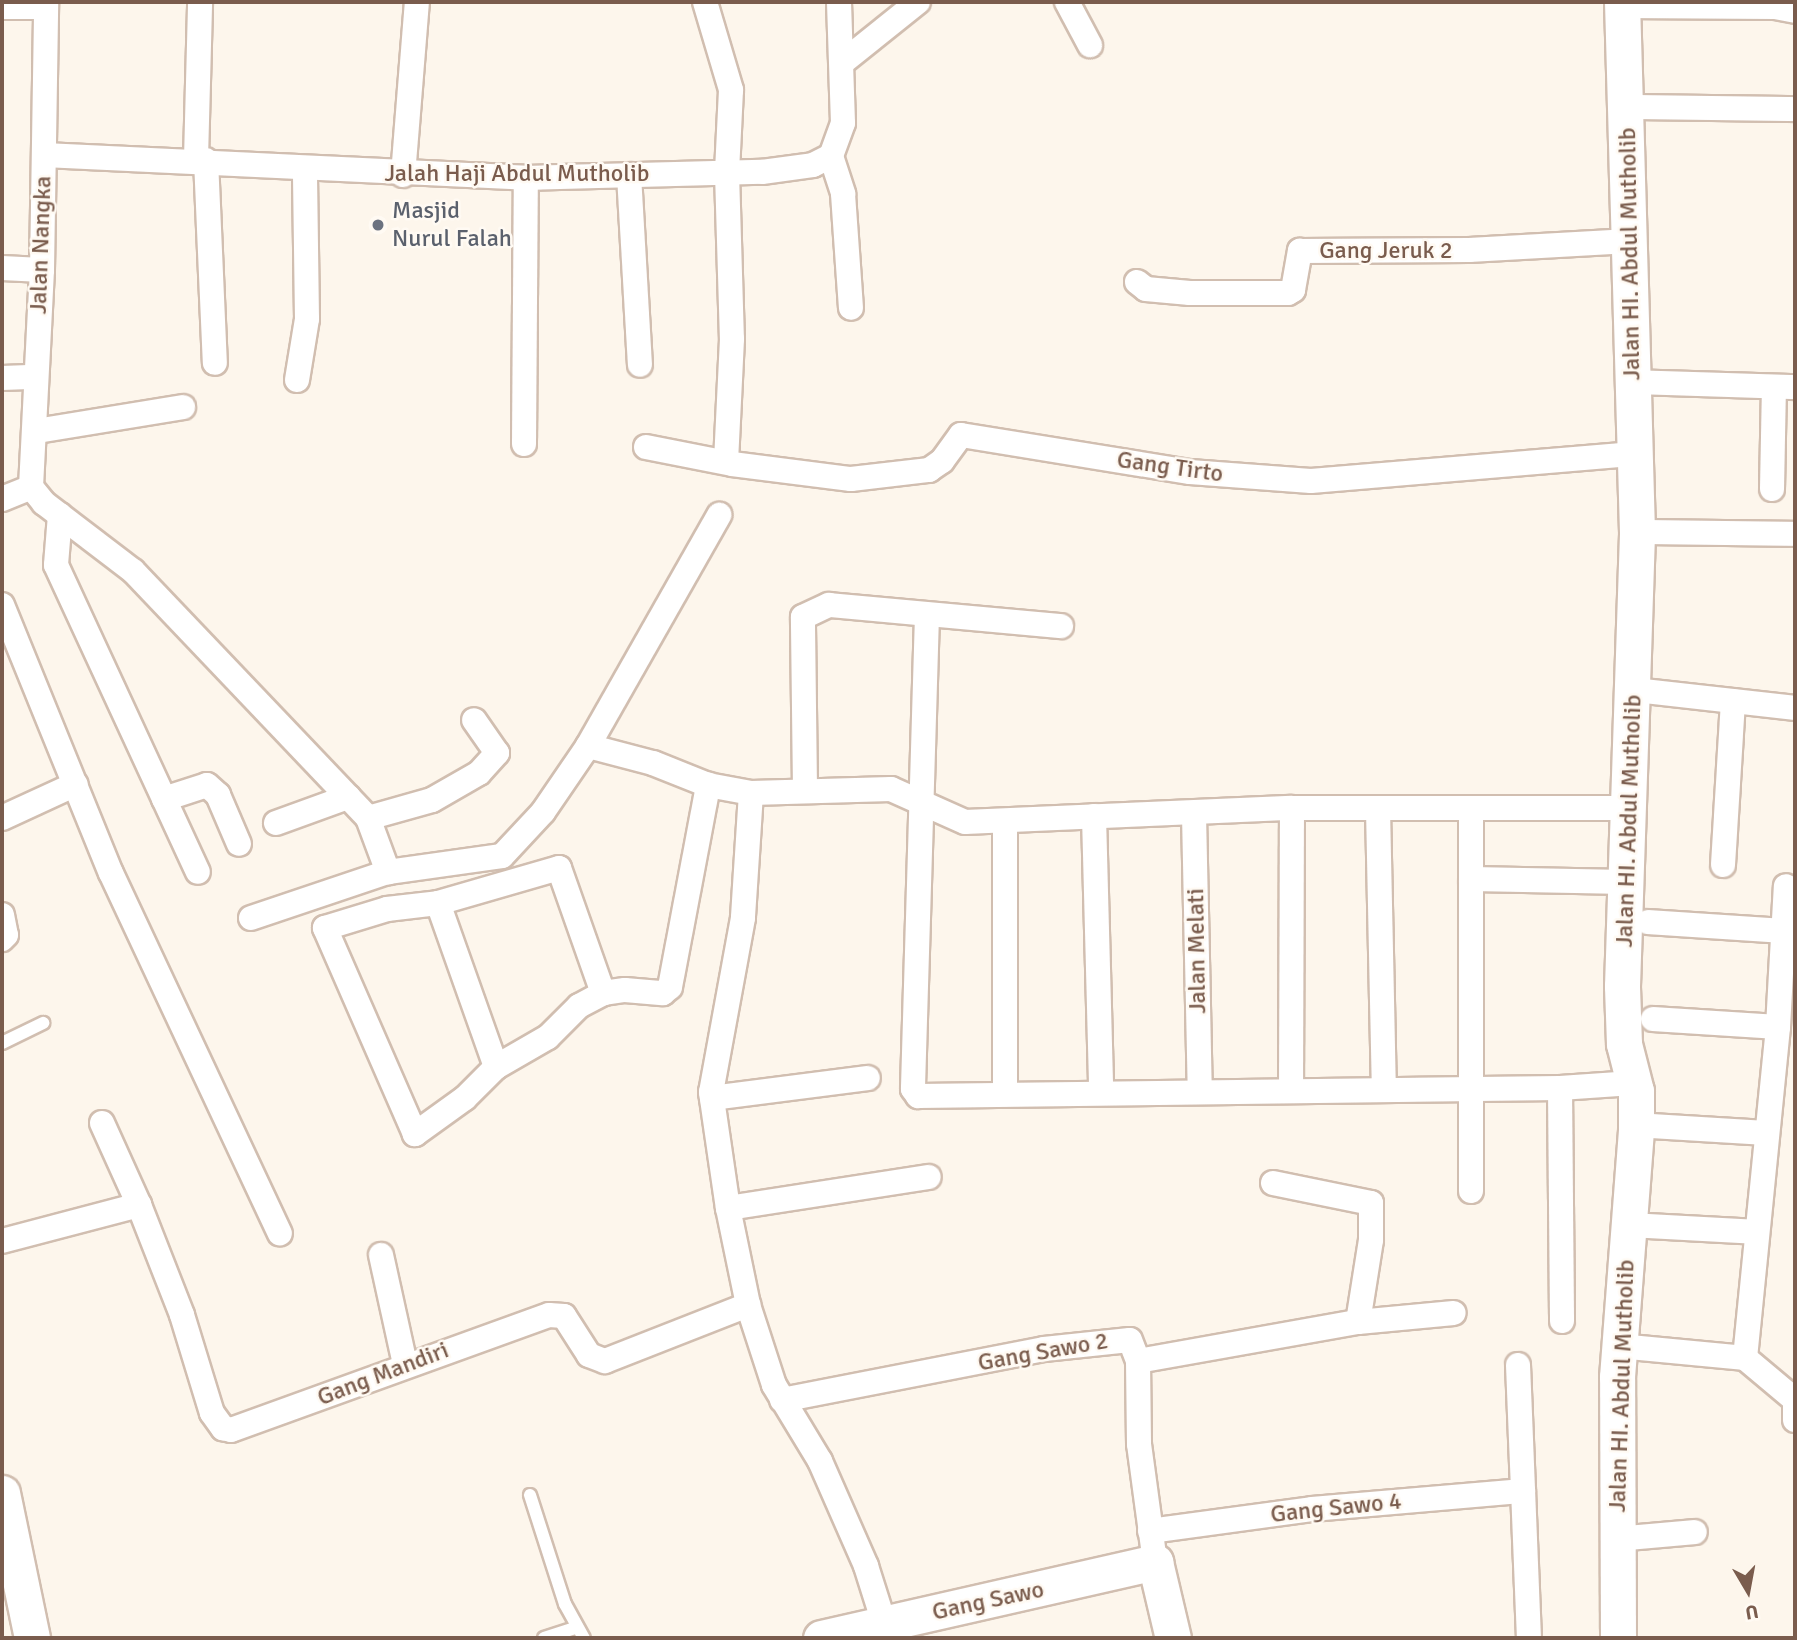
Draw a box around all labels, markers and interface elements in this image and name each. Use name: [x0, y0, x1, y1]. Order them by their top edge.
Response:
street label: Jalan HI. Abdul Mutholib: [1613, 127, 1647, 381]
street label: Jalah Haji Abdul Mutholib: [385, 160, 649, 188]
street label: Jalan Nangka: [24, 175, 58, 315]
place label: Masjid Nurul Falah: [392, 197, 512, 253]
marker: Masjid Nurul Falah: [370, 217, 386, 233]
street label: Gang Jeruk 2: [1319, 237, 1453, 265]
street label: Gang Tirto: [1115, 445, 1225, 489]
street label: Jalan HI. Abdul Mutholib: [1610, 694, 1648, 948]
street label: Jalan Melati: [1182, 888, 1212, 1014]
street label: Jalan HI. Abdul Mutholib: [1603, 1259, 1641, 1513]
street label: Gang Sawo 2: [976, 1326, 1110, 1378]
street label: Gang Mandiri: [313, 1336, 453, 1412]
street label: Gang Sawo 4: [1269, 1487, 1403, 1529]
north arrow: [1713, 1556, 1783, 1626]
street label: Gang Sawo: [930, 1575, 1046, 1627]
text: U: [1743, 1599, 1760, 1625]

